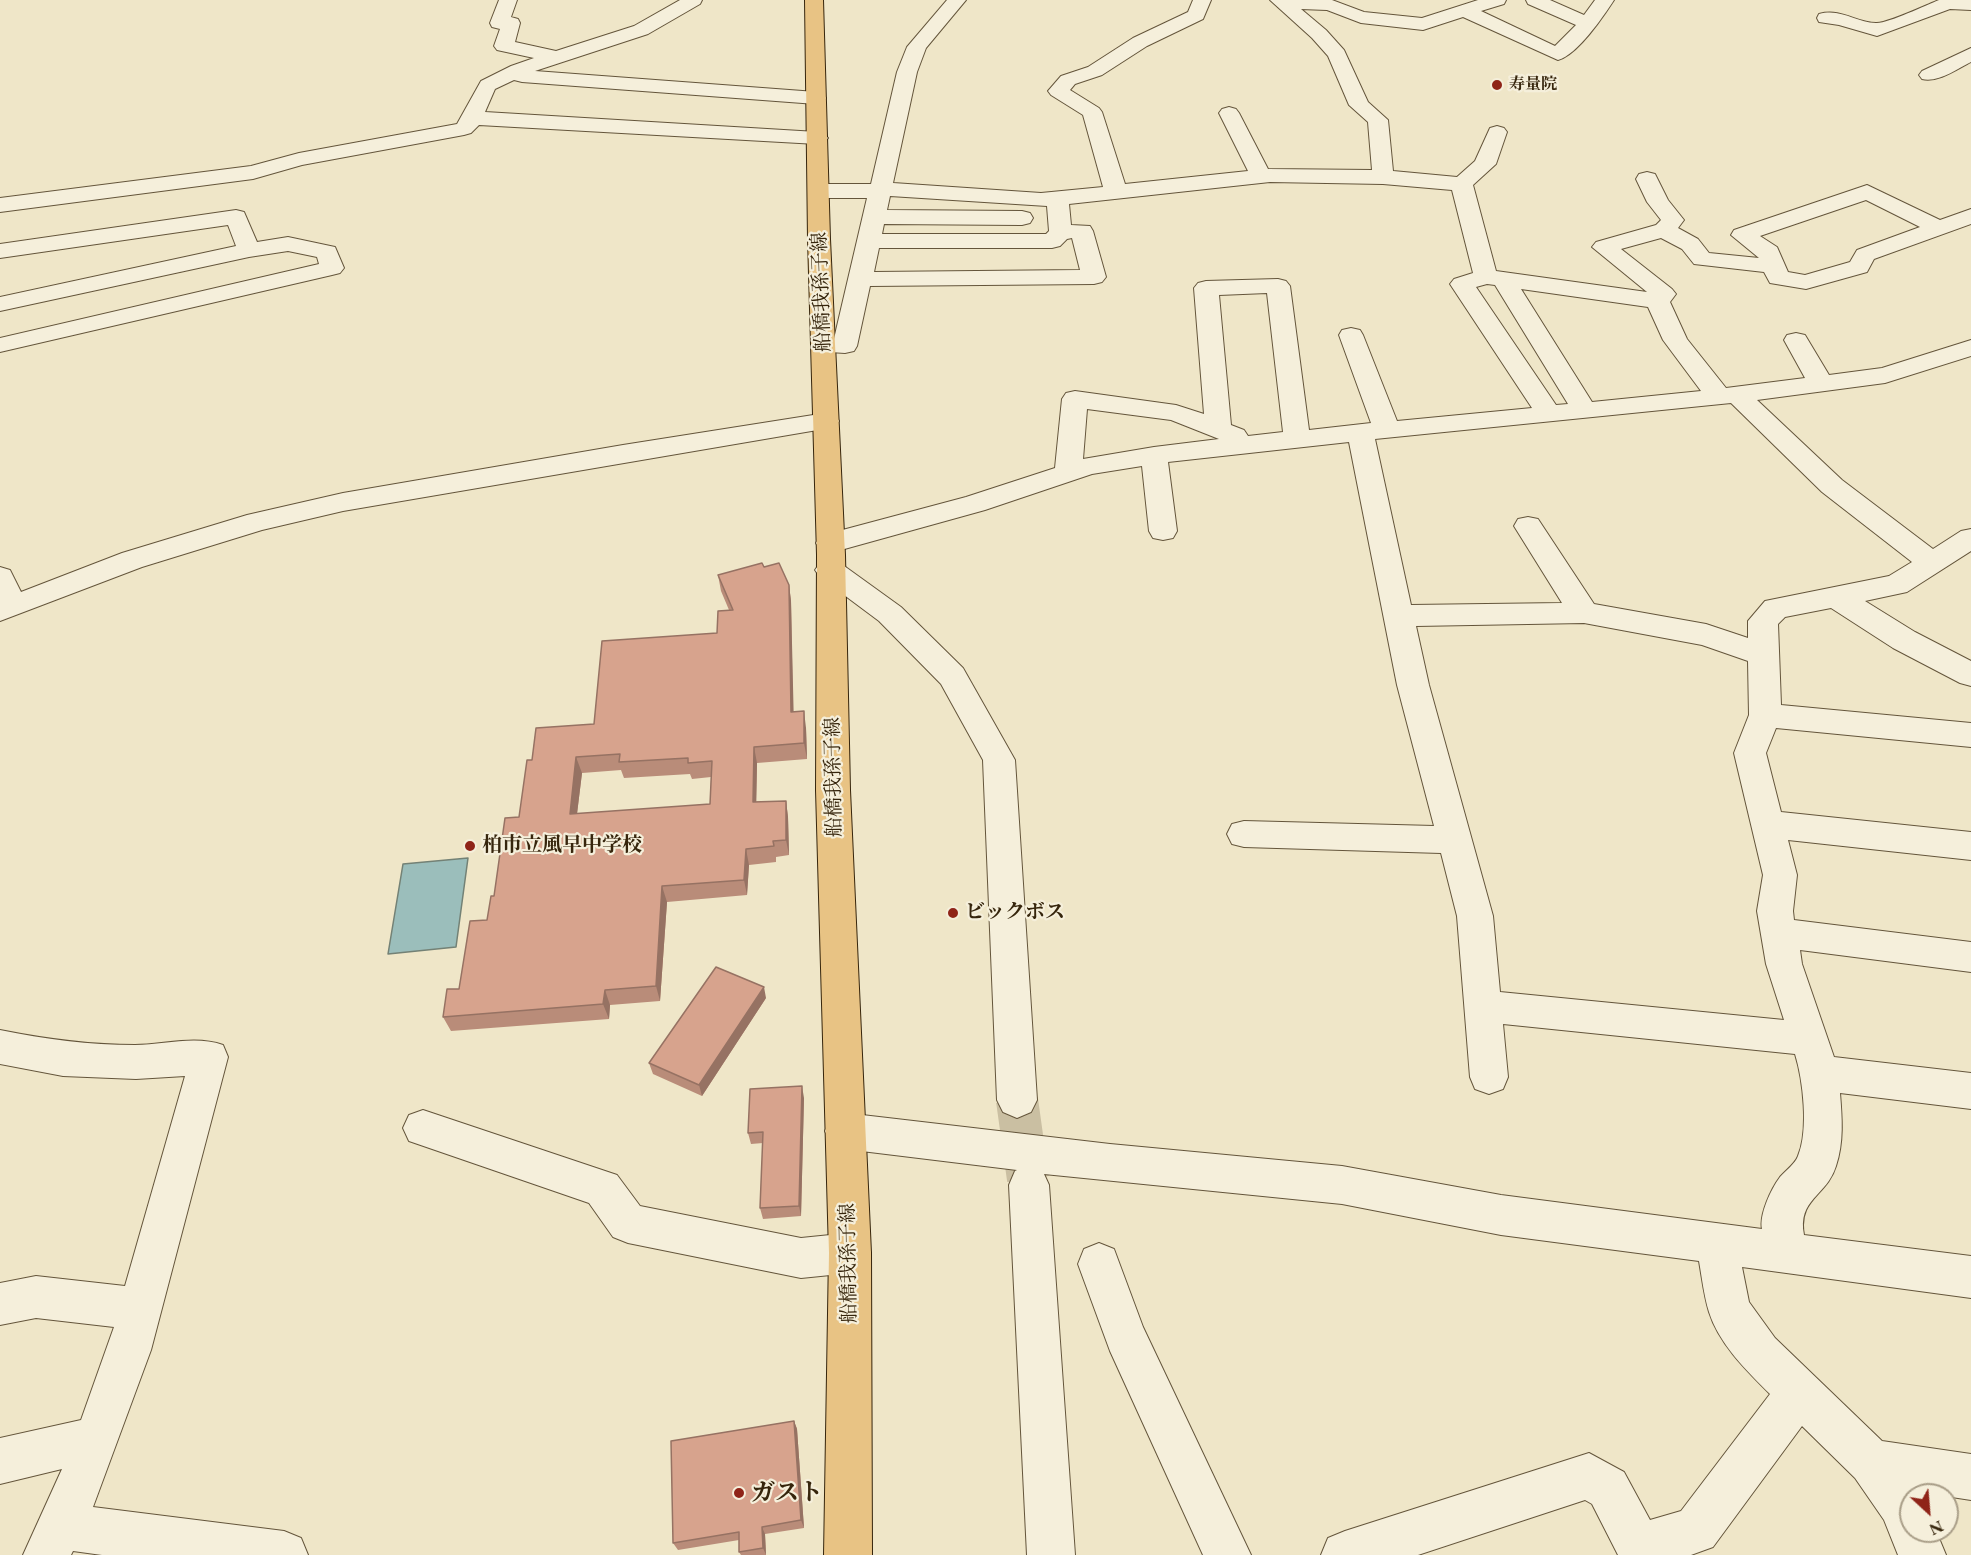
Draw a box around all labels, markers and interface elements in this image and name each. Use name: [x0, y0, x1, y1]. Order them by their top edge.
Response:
place label: 寿量院: [1509, 75, 1557, 95]
marker: 寿量院: [1490, 78, 1504, 92]
street label: 船橋我孫子線: [808, 232, 836, 352]
street label: 船橋我孫子線: [821, 717, 847, 837]
place label: 柏市立風早中学校: [482, 834, 642, 858]
marker: 柏市立風早中学校: [463, 839, 477, 853]
place label: ビックボス: [965, 901, 1065, 925]
marker: ビックボス: [946, 906, 960, 920]
street label: 船橋我孫子線: [836, 1203, 862, 1323]
place label: ガスト: [751, 1479, 823, 1507]
north arrow: [1899, 1483, 1959, 1543]
marker: ガスト: [732, 1486, 746, 1500]
text: N: [1926, 1516, 1947, 1540]

